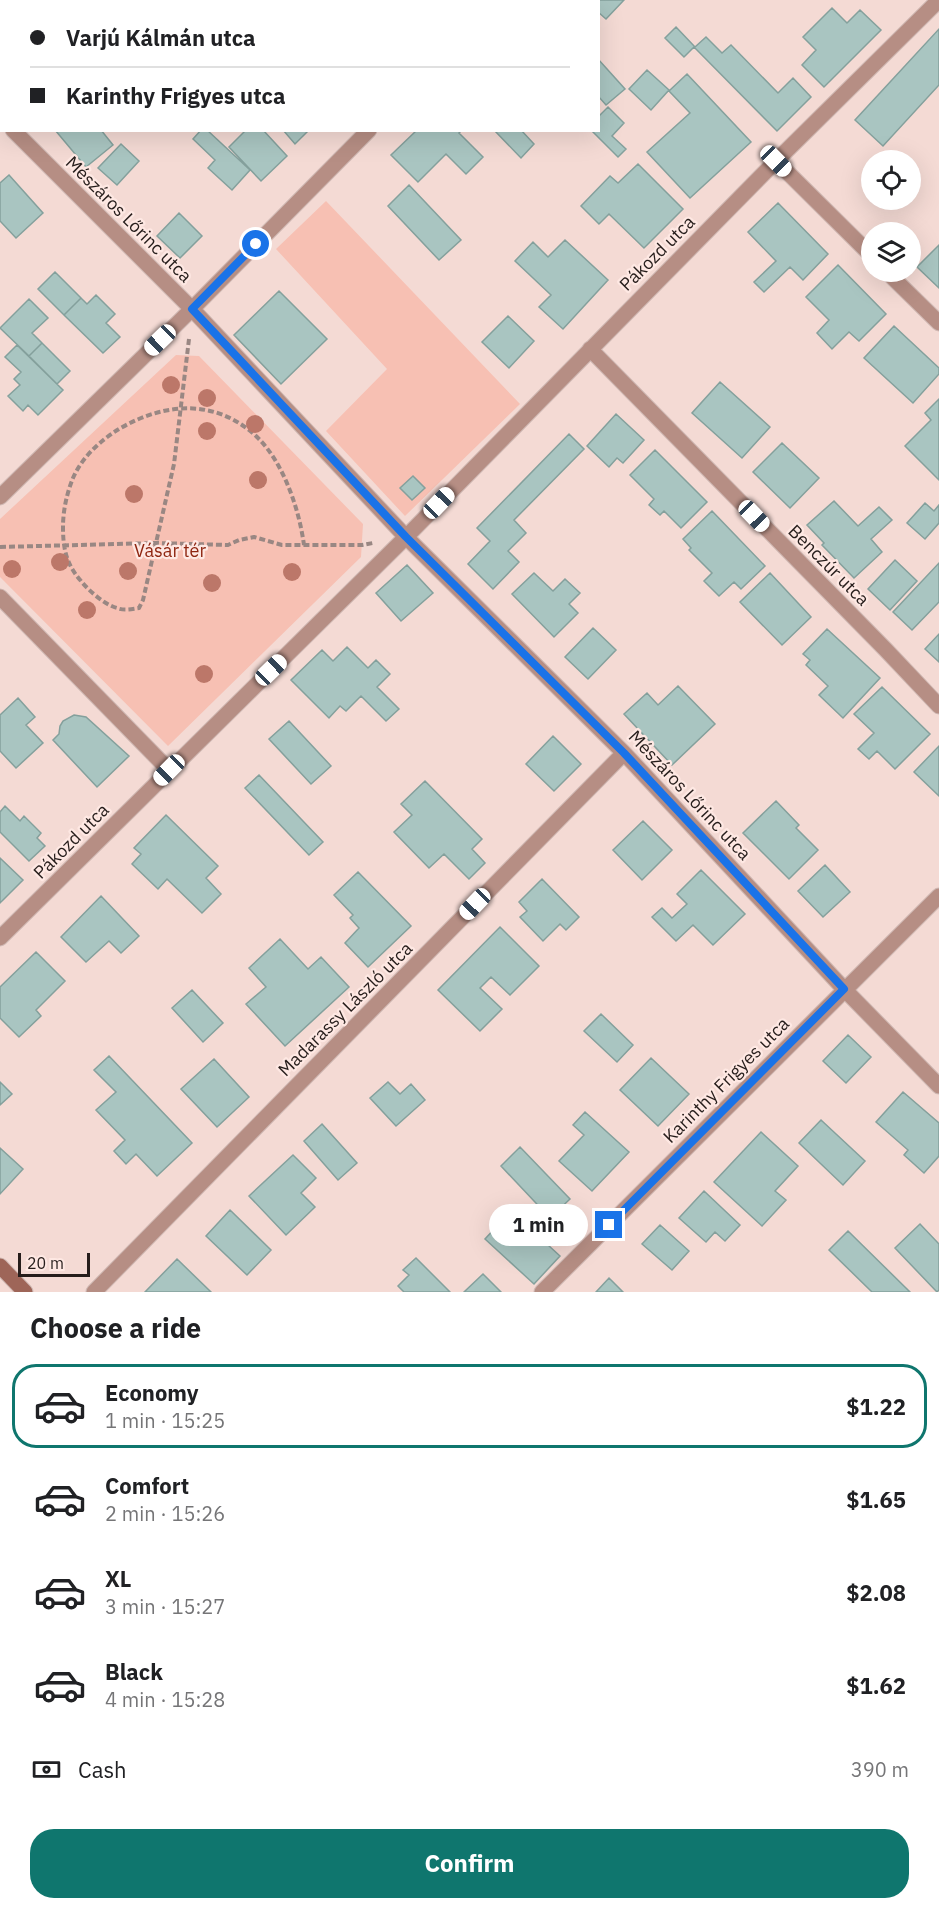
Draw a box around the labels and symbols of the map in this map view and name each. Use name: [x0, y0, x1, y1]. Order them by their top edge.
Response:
car: [757, 142, 795, 180]
street label: Mészáros Lőrinc utca: [61, 151, 197, 287]
street label: Pákozd utca: [614, 210, 700, 296]
route start: [242, 230, 269, 257]
car: [141, 321, 179, 359]
car: [420, 484, 458, 522]
car: [735, 497, 773, 535]
street label: Benczúr utca: [784, 520, 875, 611]
park label: Vásár tér: [134, 539, 206, 562]
car: [252, 651, 290, 689]
street label: Mészáros Lőrinc utca: [624, 725, 756, 865]
car: [150, 751, 188, 789]
street label: Pákozd utca: [28, 798, 114, 884]
car: [456, 885, 494, 923]
street label: Madarassy László utca: [273, 937, 417, 1081]
street label: Karinthy Frigyes utca: [658, 1012, 794, 1148]
callout: 1 min: [489, 1204, 588, 1246]
route end: [595, 1211, 622, 1238]
scale bar: [18, 1250, 90, 1278]

